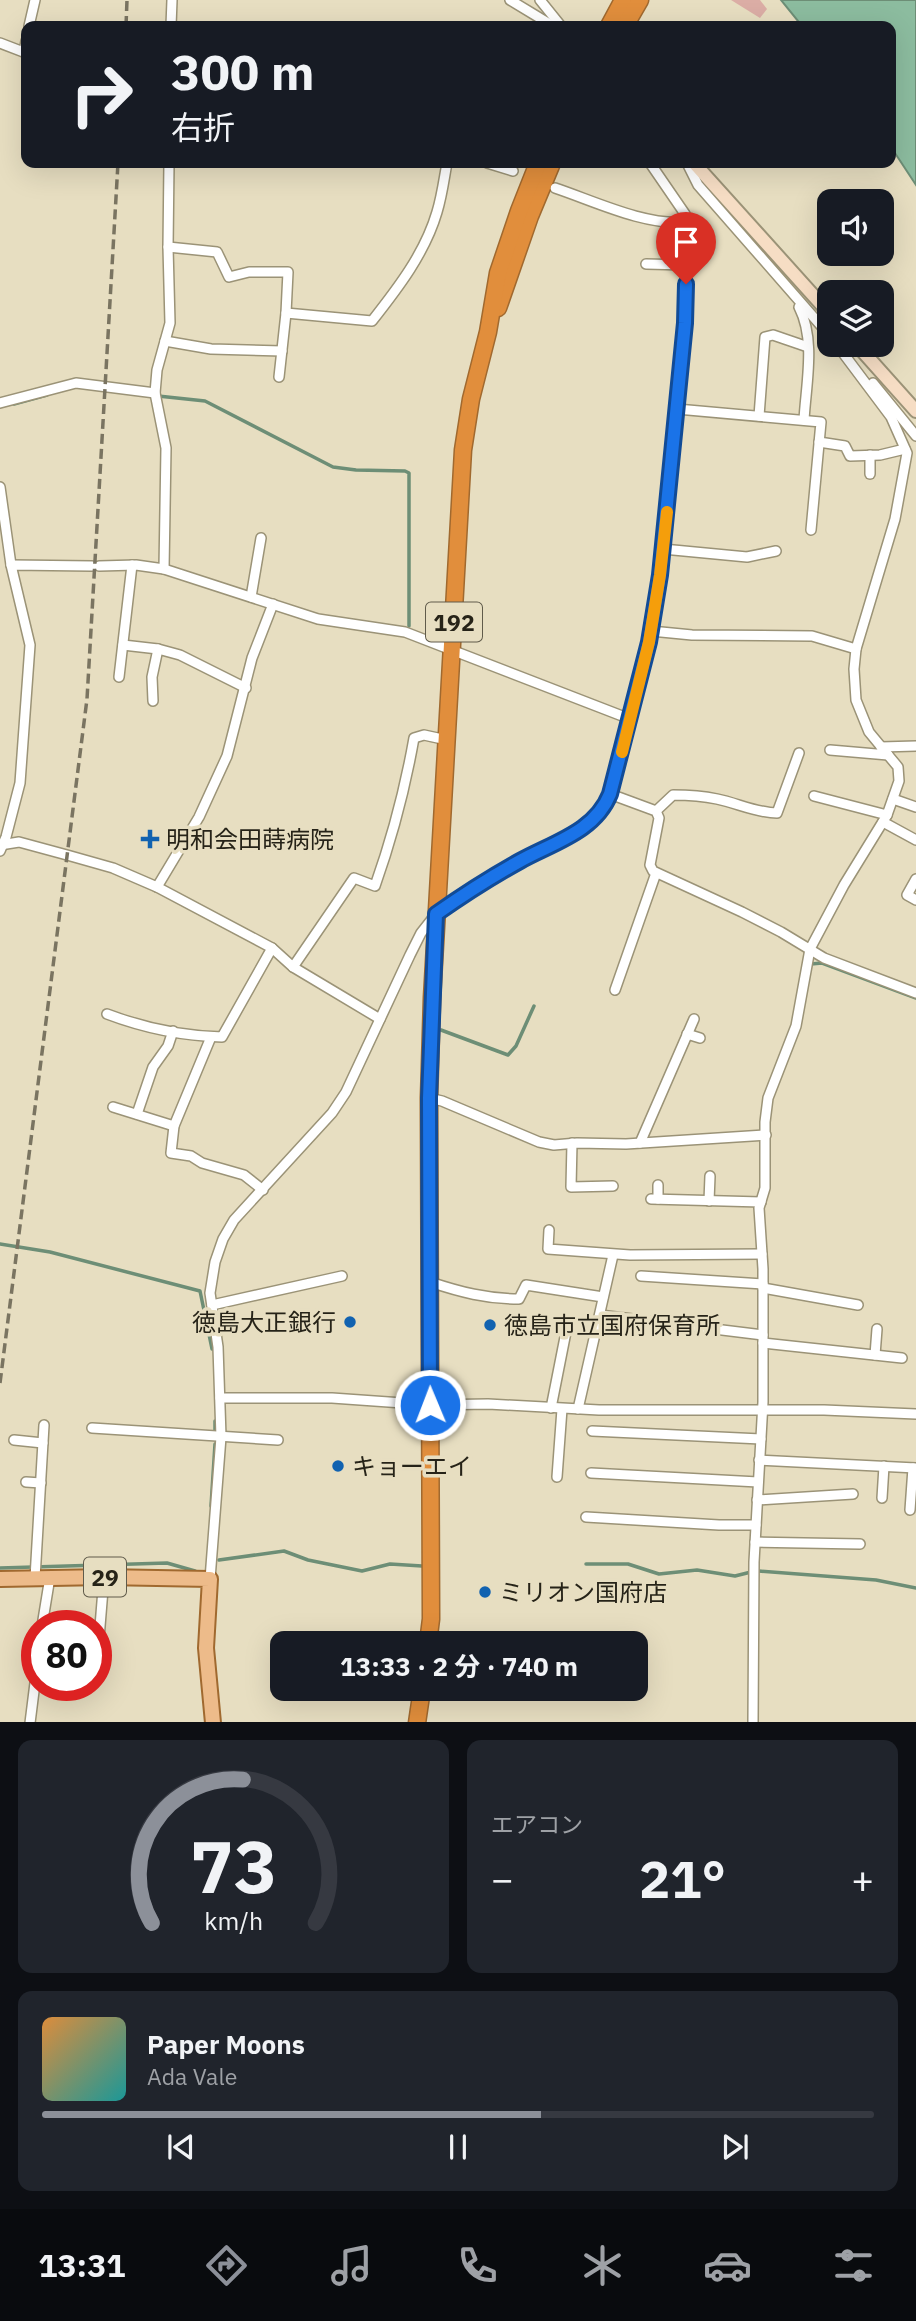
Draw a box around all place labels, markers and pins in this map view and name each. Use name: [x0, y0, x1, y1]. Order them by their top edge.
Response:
pin: [656, 212, 716, 284]
place label: 明和会田蒔病院: [166, 823, 334, 855]
marker: 明和会田蒔病院: [140, 829, 160, 849]
place label: 徳島大正銀行: [192, 1306, 336, 1338]
place label: 徳島市立国府保育所: [504, 1309, 720, 1341]
marker: 徳島大正銀行: [342, 1314, 358, 1330]
marker: 徳島市立国府保育所: [482, 1317, 498, 1333]
place label: キョーエイ: [352, 1450, 472, 1482]
marker: キョーエイ: [330, 1458, 346, 1474]
place label: ミリオン国府店: [499, 1576, 667, 1608]
marker: ミリオン国府店: [477, 1584, 493, 1600]

